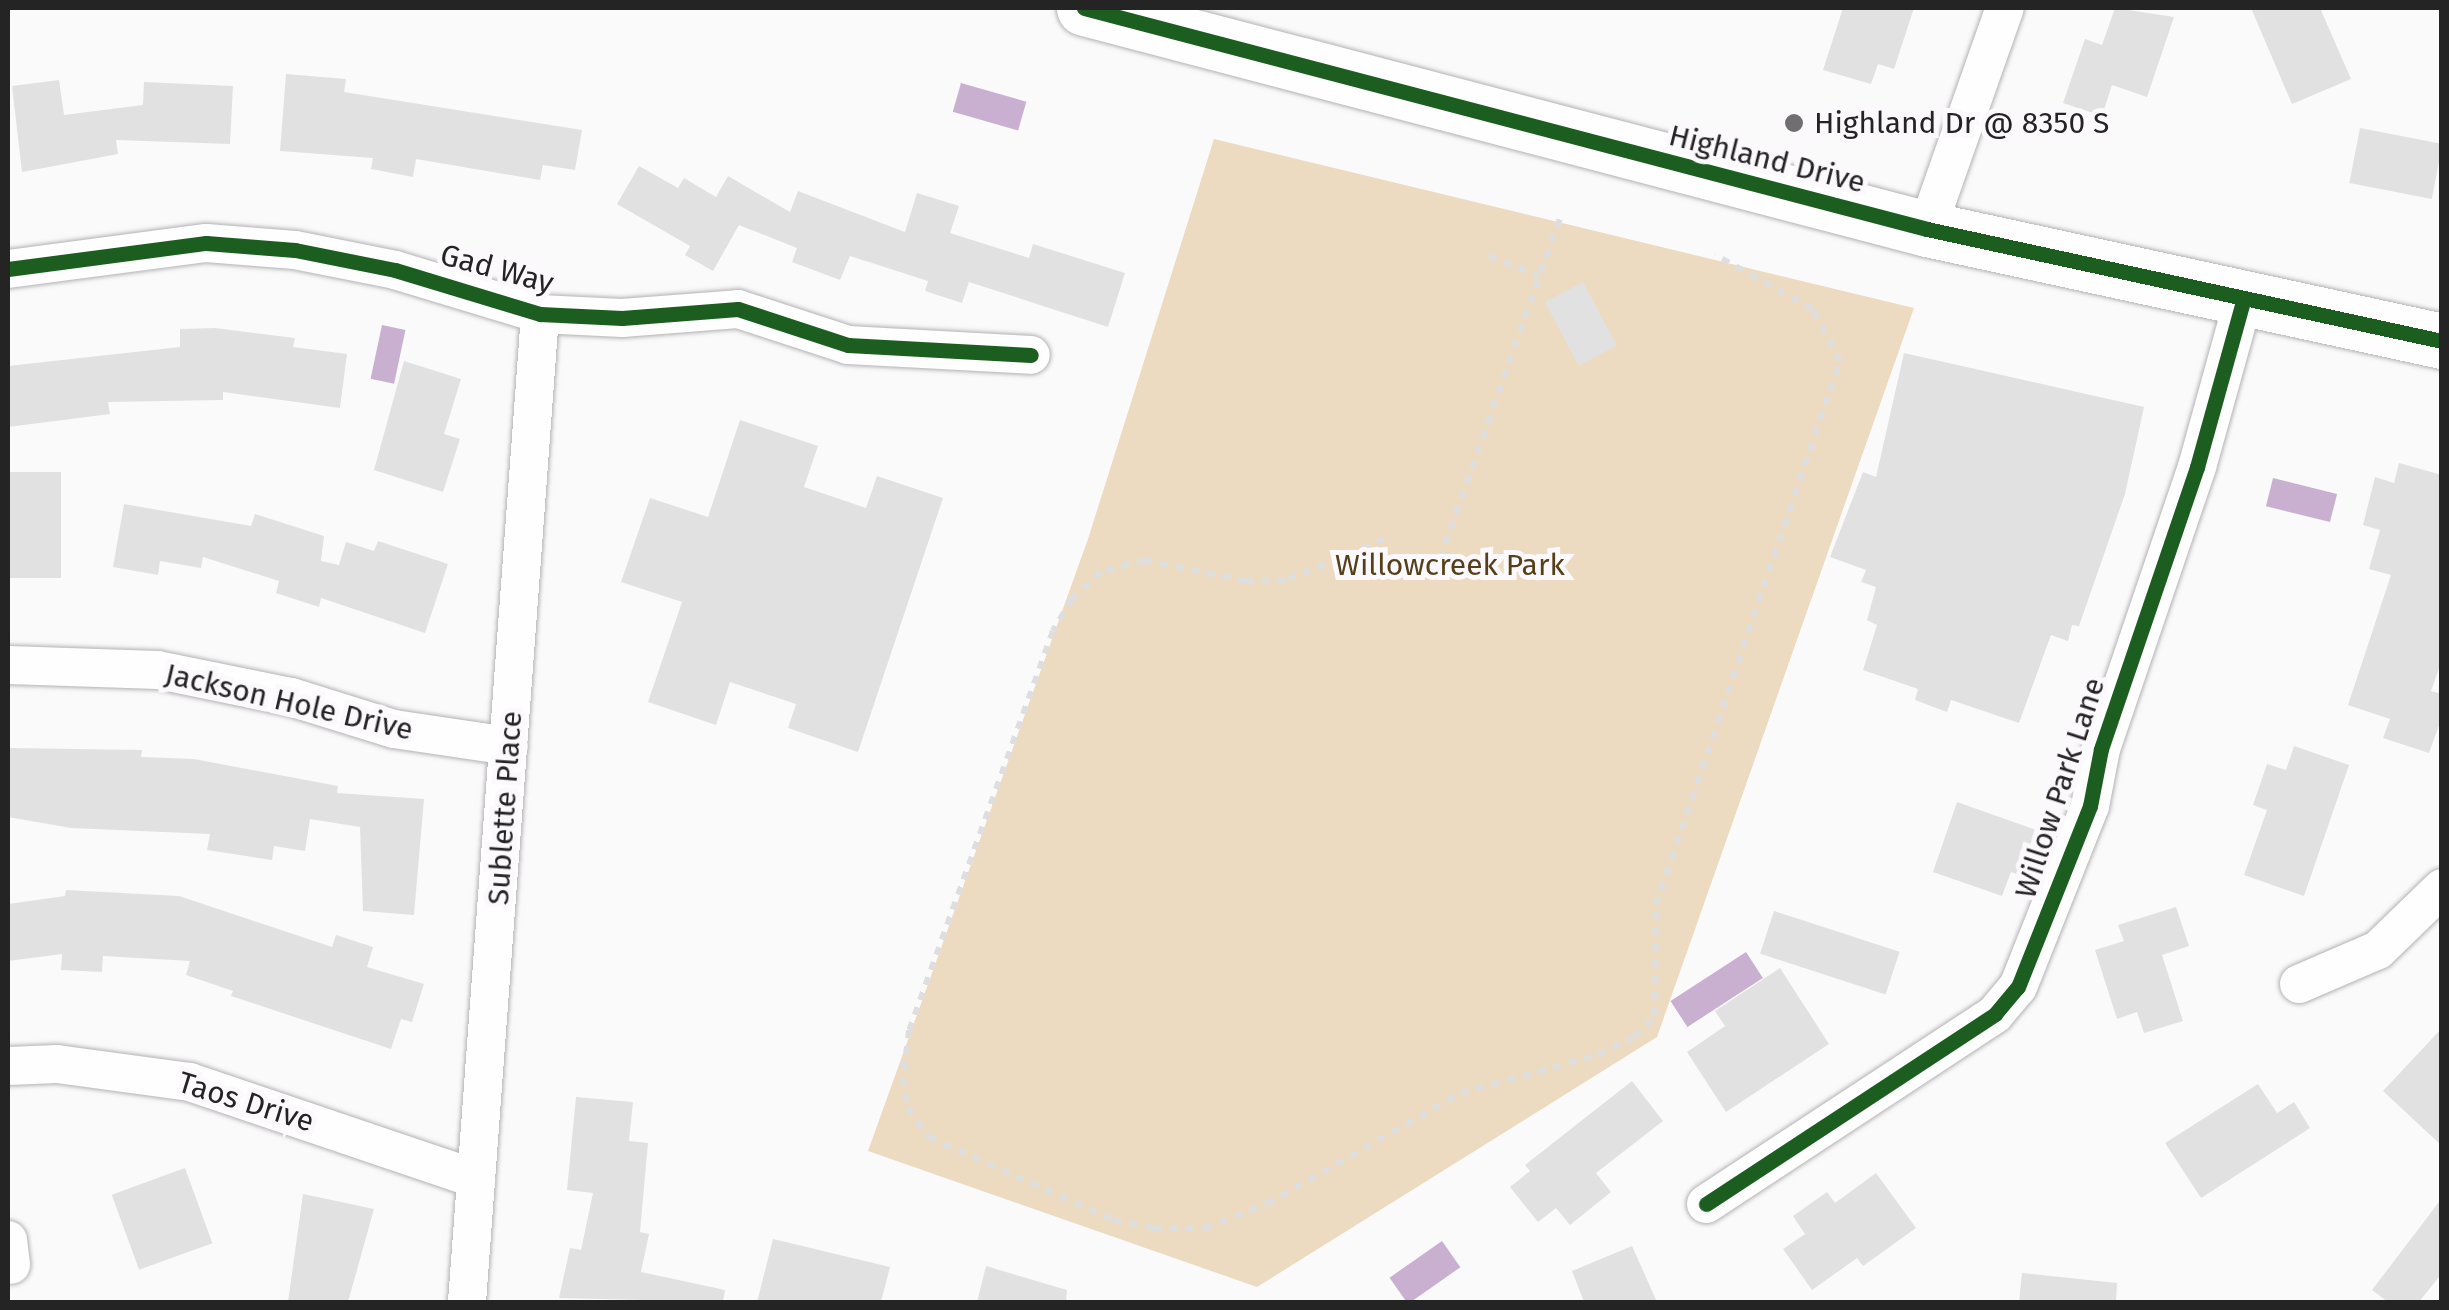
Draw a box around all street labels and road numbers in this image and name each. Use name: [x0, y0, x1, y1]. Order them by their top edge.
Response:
street label: Highland Drive: [1665, 117, 1869, 201]
street label: Gad Way: [436, 237, 558, 301]
street label: Jackson Hole Drive: [162, 656, 416, 748]
street label: Willow Park Lane: [2007, 673, 2113, 903]
street label: Sublette Place: [480, 710, 530, 906]
street label: Taos Drive: [174, 1064, 318, 1140]

